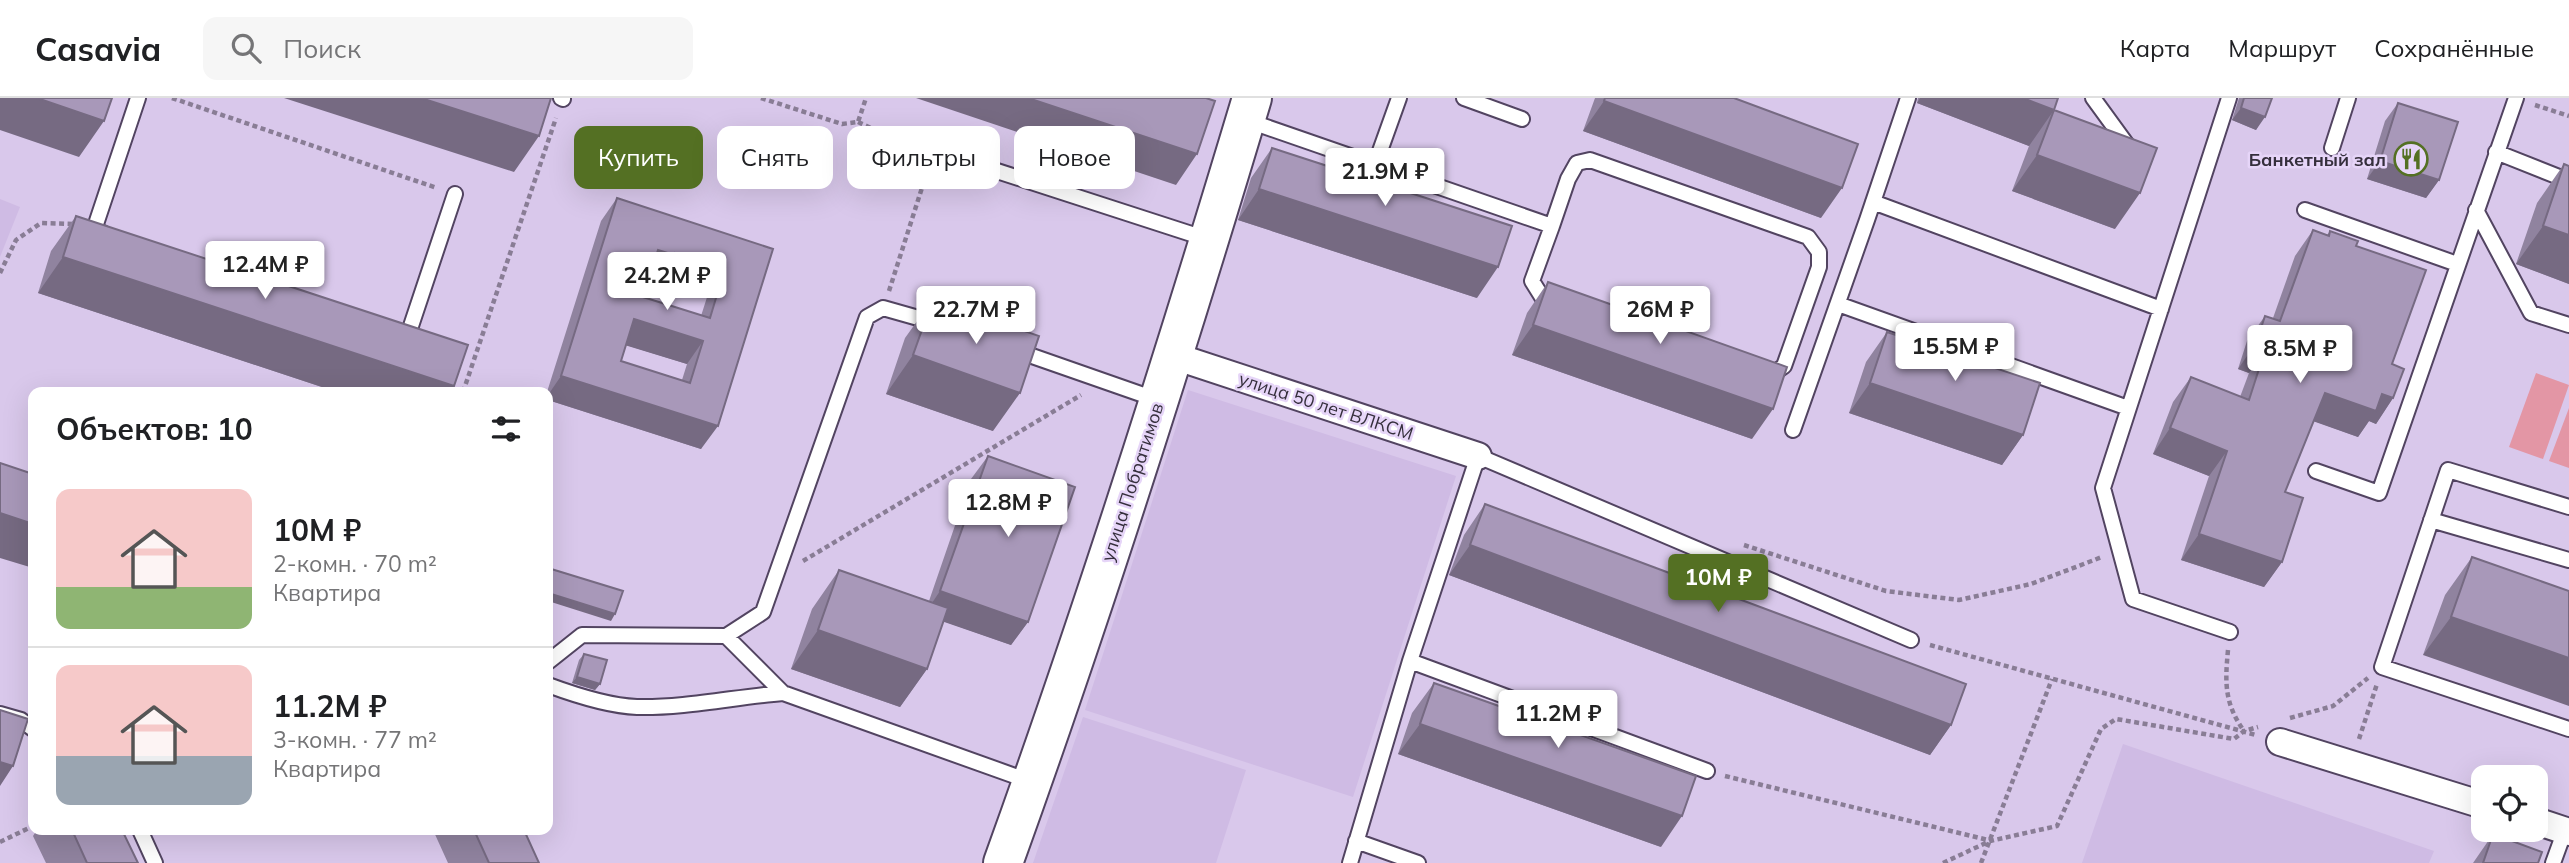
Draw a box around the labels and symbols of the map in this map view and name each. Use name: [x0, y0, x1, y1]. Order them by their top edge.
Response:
restaurant icon: Банкетный зал: [2392, 140, 2430, 178]
pin: 21.9M ₽: [1320, 148, 1450, 208]
place label: Банкетный зал: [2249, 148, 2386, 171]
pin: 12.4M ₽: [200, 242, 330, 301]
pin: 24.2M ₽: [602, 252, 732, 312]
pin: 22.7M ₽: [911, 286, 1041, 346]
pin: 26M ₽: [1611, 286, 1709, 346]
pin: 15.5M ₽: [1890, 324, 2020, 383]
pin: 8.5M ₽: [2243, 326, 2357, 385]
street label: улица 50 лет ВЛКСМ: [1236, 367, 1416, 445]
street label: улица Побратимов: [1096, 400, 1168, 564]
pin: 12.8M ₽: [943, 480, 1073, 539]
pin: 10M ₽: [1669, 554, 1767, 614]
pin: 11.2M ₽: [1493, 690, 1623, 750]

